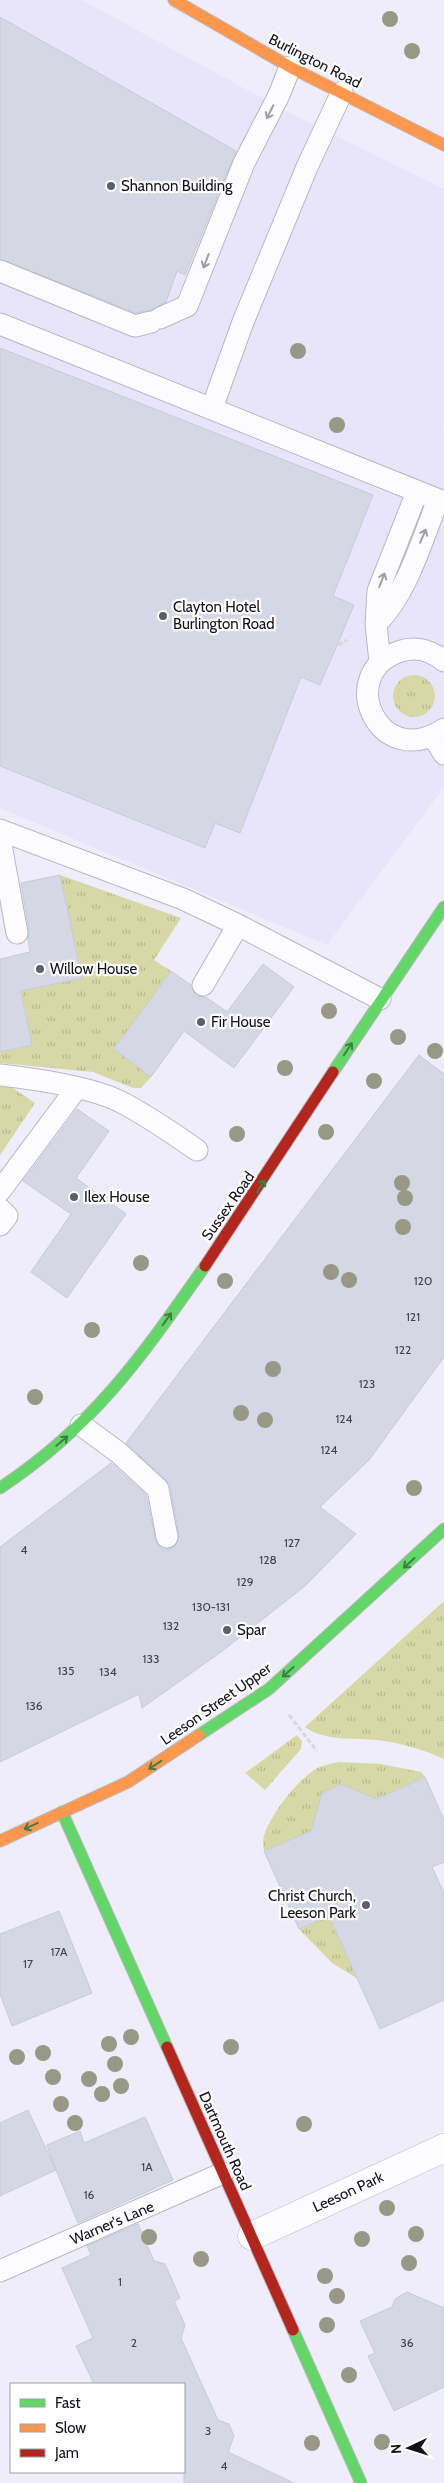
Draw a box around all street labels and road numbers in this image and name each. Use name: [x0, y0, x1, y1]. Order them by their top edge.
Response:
street label: Burlington Road: [266, 30, 364, 92]
street label: Sussex Road: [198, 1168, 258, 1244]
street label: Leeson Street Upper: [157, 1659, 275, 1749]
street label: Dartmouth Road: [195, 2089, 255, 2193]
street label: Leeson Park: [310, 2168, 386, 2216]
street label: Warner's Lane: [67, 2197, 157, 2249]

